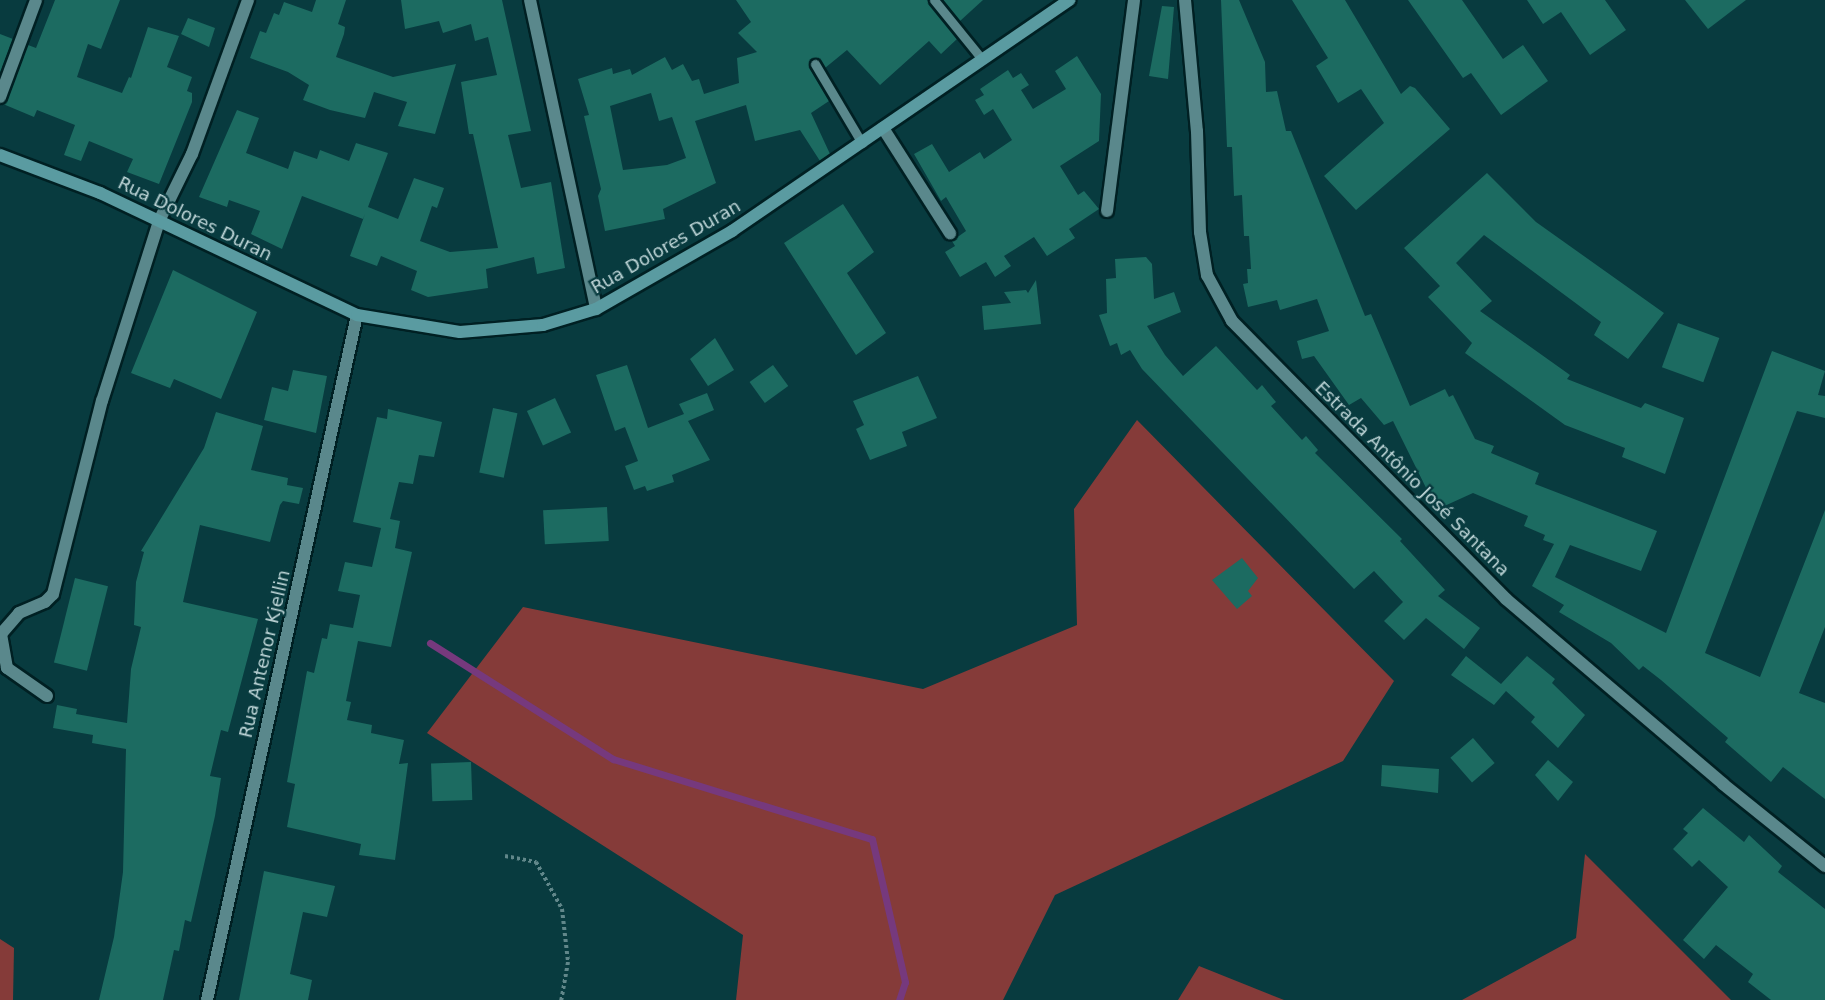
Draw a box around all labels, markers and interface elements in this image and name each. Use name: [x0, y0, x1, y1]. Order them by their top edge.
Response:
street label: Rua Dolores Duran: [114, 172, 276, 266]
street label: Rua Dolores Duran: [587, 195, 745, 299]
street label: Estrada Antônio José Santana: [1310, 377, 1514, 581]
street label: Rua Antenor Kjellin: [235, 568, 295, 740]

